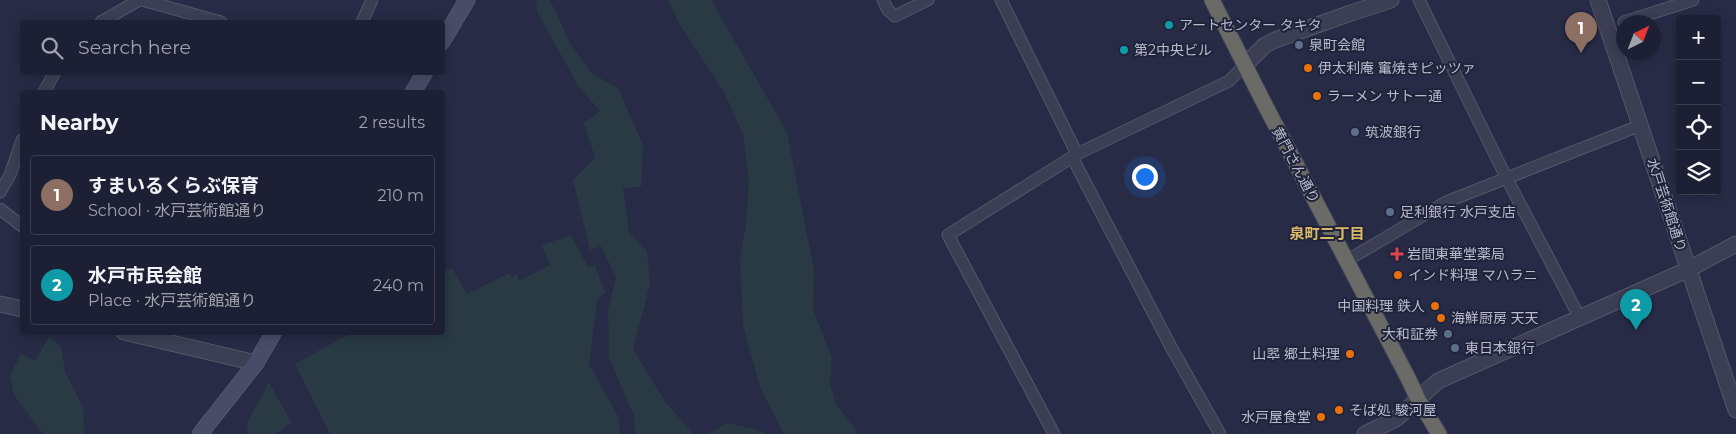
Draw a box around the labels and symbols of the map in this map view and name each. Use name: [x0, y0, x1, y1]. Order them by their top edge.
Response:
pin: 1: [1565, 12, 1597, 53]
north arrow: [1616, 15, 1661, 60]
place label: アートセンター タキタ: [1179, 16, 1322, 34]
marker: アートセンター タキタ: [1163, 19, 1175, 31]
place label: 泉町会館: [1309, 36, 1365, 54]
marker: 泉町会館: [1293, 39, 1305, 51]
place label: 第2中央ビル: [1134, 41, 1212, 59]
marker: 第2中央ビル: [1118, 44, 1130, 56]
place label: 伊太利庵 竃焼きピッツァ: [1318, 59, 1476, 77]
marker: 伊太利庵 竃焼きピッツァ: [1302, 62, 1314, 74]
place label: ラーメン サトー通: [1327, 87, 1442, 105]
marker: ラーメン サトー通: [1311, 90, 1323, 102]
place label: 筑波銀行: [1365, 123, 1421, 141]
street label: 黄門さん通り: [1268, 124, 1324, 206]
marker: 筑波銀行: [1349, 126, 1361, 138]
street label: 水戸芸術館通り: [1643, 156, 1691, 254]
your location: [1132, 164, 1158, 190]
place label: 足利銀行 水戸支店: [1400, 203, 1516, 221]
marker: 足利銀行 水戸支店: [1384, 206, 1396, 218]
district label: 泉町二丁目: [1289, 224, 1365, 243]
place label: 岩間東華堂薬局: [1407, 245, 1505, 263]
marker: 岩間東華堂薬局: [1391, 248, 1403, 260]
place label: インド料理 マハラニ: [1408, 266, 1538, 284]
marker: インド料理 マハラニ: [1392, 269, 1404, 281]
pin: 2: [1620, 289, 1652, 330]
place label: 中国料理 鉄人: [1337, 297, 1425, 315]
marker: 中国料理 鉄人: [1429, 300, 1441, 312]
place label: 海鮮厨房 天天: [1451, 309, 1539, 327]
marker: 海鮮厨房 天天: [1435, 312, 1447, 324]
place label: 大和証券: [1382, 325, 1438, 343]
marker: 大和証券: [1442, 328, 1454, 340]
place label: 東日本銀行: [1465, 339, 1535, 357]
marker: 東日本銀行: [1449, 342, 1461, 354]
place label: 山翆 郷土料理: [1252, 345, 1340, 363]
marker: 山翆 郷土料理: [1344, 348, 1356, 360]
place label: そば処 駿河屋: [1349, 401, 1437, 419]
marker: そば処 駿河屋: [1333, 404, 1345, 416]
place label: 水戸屋食堂: [1241, 408, 1311, 426]
marker: 水戸屋食堂: [1315, 411, 1327, 423]

